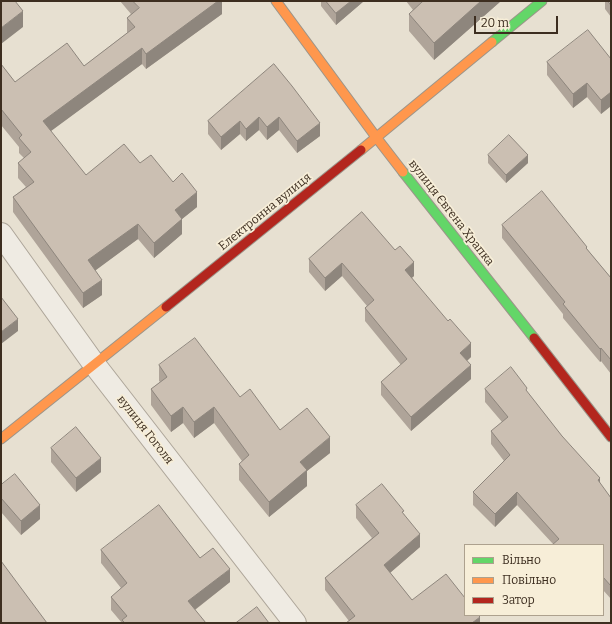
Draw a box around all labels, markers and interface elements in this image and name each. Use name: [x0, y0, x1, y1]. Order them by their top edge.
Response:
scale bar: [476, 8, 560, 34]
text: 20 m: [481, 16, 509, 30]
street label: вулиця Євгена Храпка: [405, 157, 497, 269]
street label: Електронна вулиця: [216, 170, 314, 254]
street label: вулиця Гоголя: [114, 393, 176, 467]
legend: [464, 544, 604, 616]
text: Вільно: [502, 553, 541, 567]
text: Повільно: [502, 573, 556, 587]
text: Затор: [502, 593, 535, 607]

